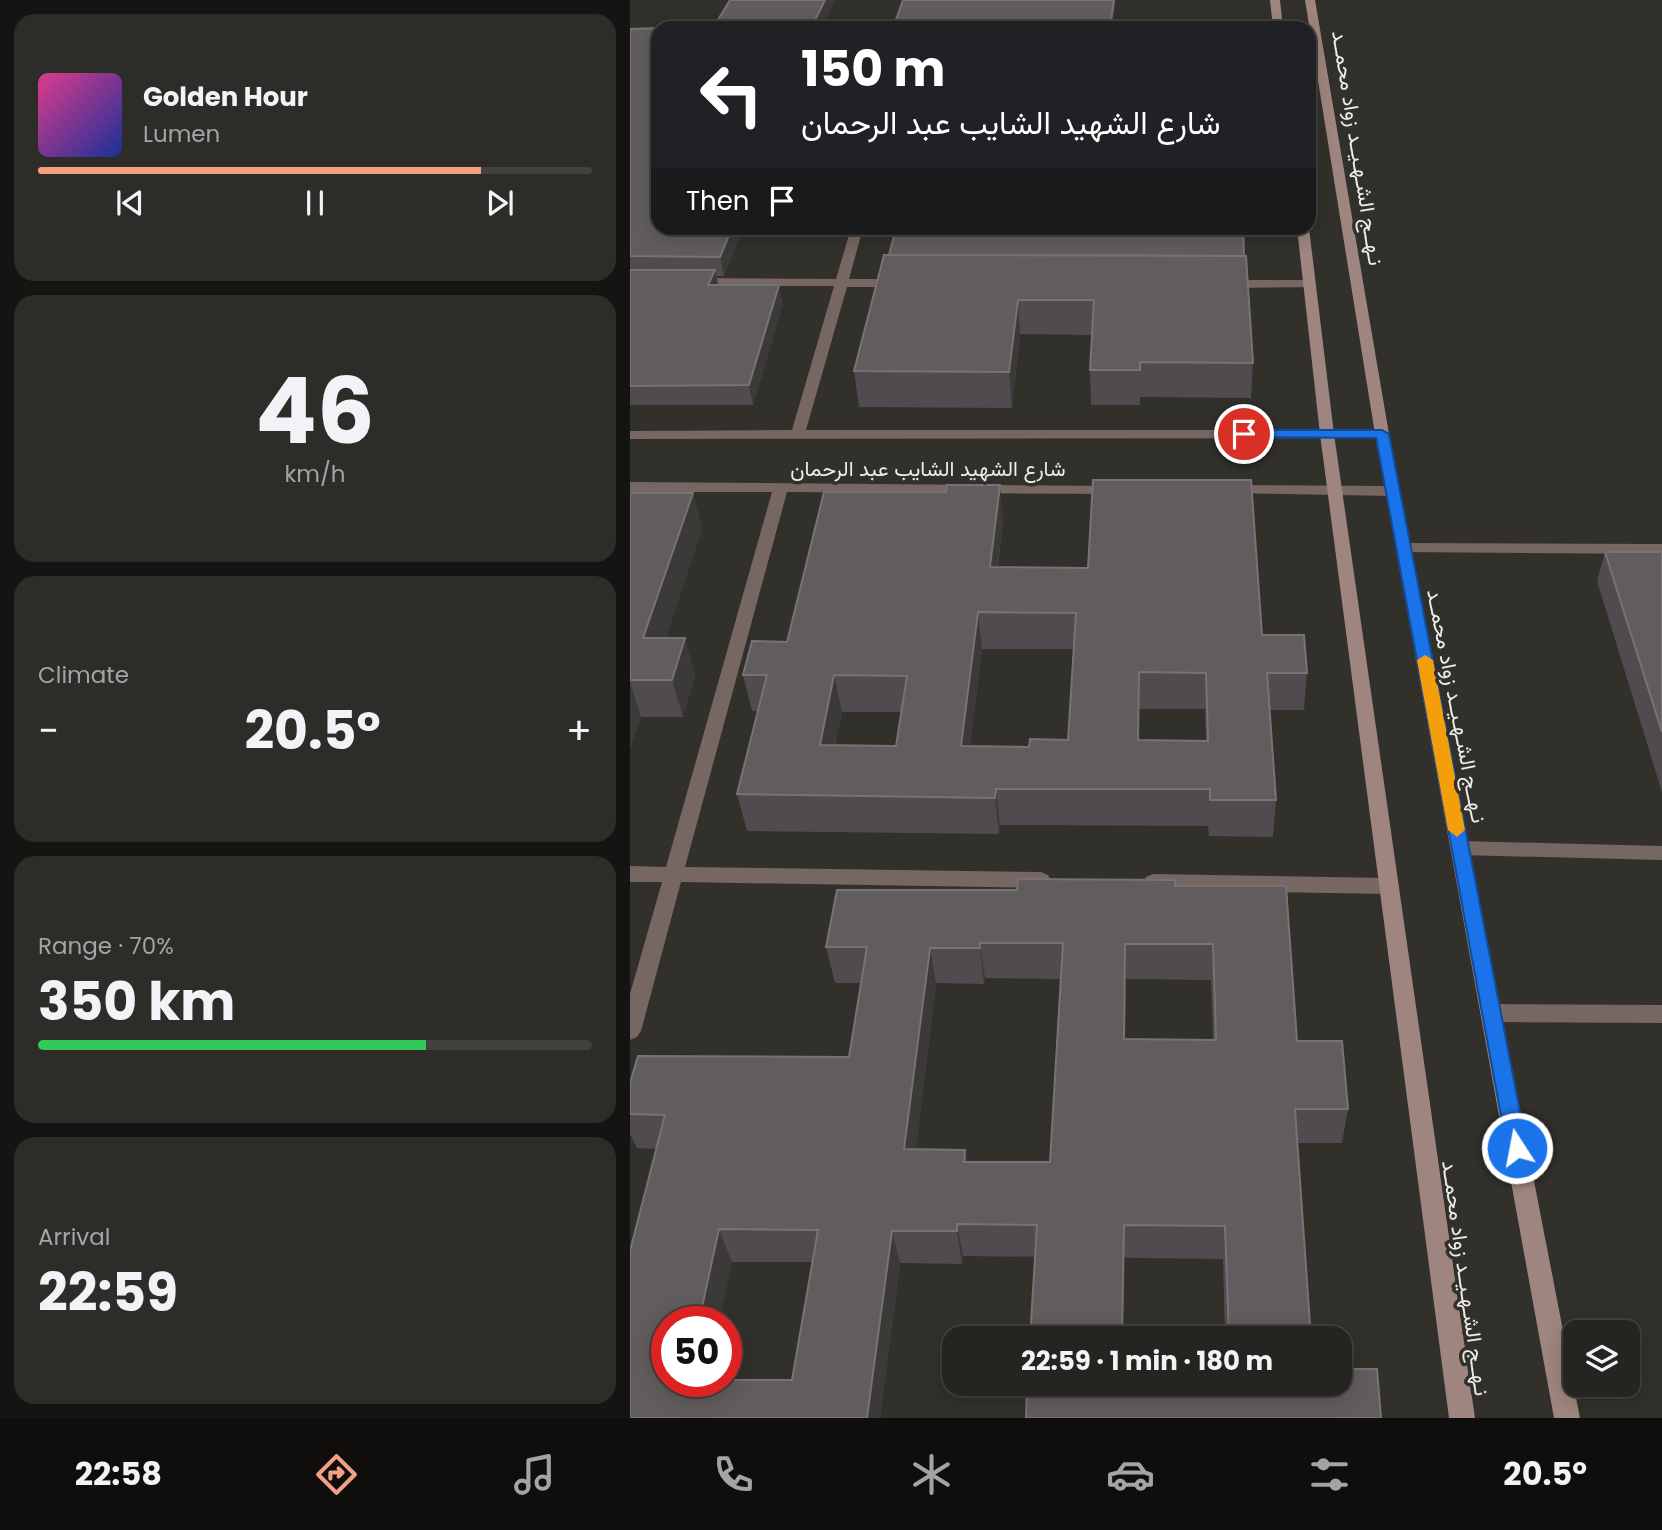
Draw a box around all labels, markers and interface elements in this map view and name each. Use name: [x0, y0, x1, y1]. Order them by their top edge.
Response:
street label: نـهــج الشـهـيــد زواد محمــد: [1325, 28, 1391, 268]
text: 150 m: [801, 35, 946, 103]
icon: left: [686, 49, 777, 140]
text: Golden Hour: [143, 79, 308, 115]
text: شارع الشهيد الشايب عبد الرحمان: [801, 100, 1221, 145]
text: Lumen: [143, 118, 220, 150]
icon: arrive: [763, 182, 801, 220]
text: Then: [686, 183, 749, 219]
icon: previous: [111, 184, 149, 222]
icon: pause: [296, 184, 334, 222]
icon: next: [481, 184, 519, 222]
text: 46: [255, 347, 375, 475]
pin: [1214, 404, 1274, 464]
icon: arrive: [1225, 415, 1263, 453]
street label: شارع الشهيد الشايب عبد الرحمان: [790, 454, 1066, 483]
text: km/h: [284, 458, 346, 490]
street label: نـهــج الشـهـيــد زواد محمــد: [1420, 587, 1494, 825]
text: Climate: [38, 659, 129, 691]
text: 20.5°: [244, 694, 381, 767]
text: −: [38, 704, 59, 757]
text: +: [566, 704, 592, 757]
text: Range · 70%: [38, 930, 174, 962]
text: 350 km: [38, 965, 235, 1038]
position arrow: [1480, 1111, 1554, 1185]
street label: نـهــج الشـهـيــد زواد محمــد: [1435, 1158, 1497, 1398]
text: Arrival: [38, 1221, 110, 1253]
text: 22:59: [38, 1256, 178, 1329]
speed limit sign: 50: [651, 1306, 742, 1397]
map controls: [1563, 1320, 1640, 1397]
button: layers: [1563, 1320, 1640, 1397]
text: 22:59 · 1 min · 180 m: [1021, 1343, 1273, 1379]
icon: directions: [312, 1450, 361, 1499]
icon: music: [510, 1450, 559, 1499]
icon: phone: [709, 1450, 758, 1499]
icon: climate: [907, 1450, 956, 1499]
icon: car: [1106, 1450, 1155, 1499]
icon: filters: [1305, 1450, 1354, 1499]
text: 22:58: [75, 1451, 162, 1496]
text: 20.5°: [1503, 1451, 1587, 1496]

